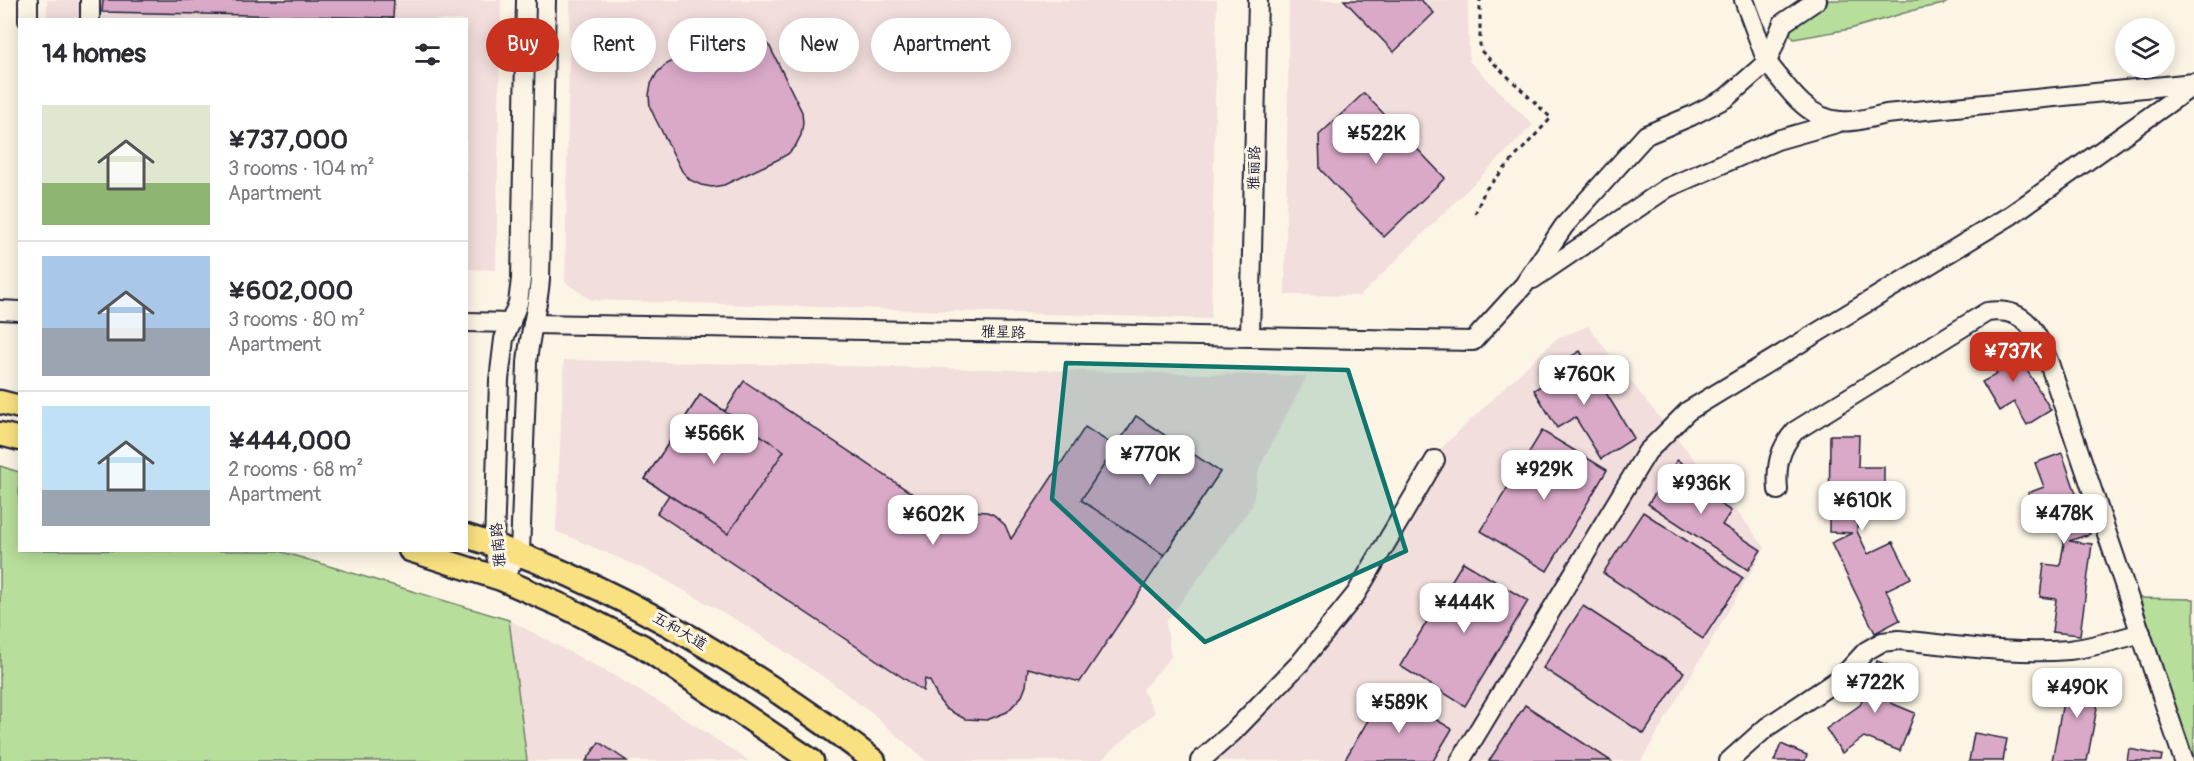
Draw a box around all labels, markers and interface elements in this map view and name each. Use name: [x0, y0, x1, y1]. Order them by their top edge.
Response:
chip: Buy: [486, 18, 559, 72]
chip: Rent: [571, 18, 656, 72]
chip: Filters: [668, 18, 767, 72]
chip: New: [779, 18, 859, 72]
chip: Apartment: [871, 18, 1011, 72]
map controls: [2115, 18, 2175, 78]
button: layers: [2115, 18, 2175, 78]
text: 14 homes: [42, 38, 146, 70]
icon: filters: [411, 38, 444, 71]
pin: ¥522K: [1334, 114, 1418, 165]
text: ¥522K: [1346, 121, 1406, 146]
text: ¥737,000: [228, 124, 348, 156]
icon: home: [90, 129, 162, 201]
street label: 雅丽路: [1245, 145, 1264, 191]
text: 3 rooms · 104 m²: [228, 156, 375, 181]
text: Apartment: [228, 181, 321, 206]
text: ¥602,000: [228, 275, 353, 307]
icon: home: [90, 280, 162, 352]
text: 3 rooms · 80 m²: [228, 307, 365, 332]
street label: 雅星路: [980, 323, 1026, 342]
text: Apartment: [228, 332, 321, 357]
pin: ¥737K: [1971, 332, 2055, 383]
text: ¥737K: [1984, 339, 2042, 364]
pin: ¥760K: [1542, 355, 1626, 406]
text: ¥760K: [1553, 362, 1615, 387]
pin: ¥566K: [672, 414, 756, 465]
text: ¥566K: [684, 421, 744, 446]
text: ¥444,000: [228, 425, 351, 457]
icon: home: [90, 430, 162, 502]
pin: ¥770K: [1108, 435, 1192, 486]
text: ¥770K: [1120, 442, 1180, 467]
pin: ¥929K: [1502, 450, 1586, 501]
text: 2 rooms · 68 m²: [228, 457, 363, 482]
text: ¥929K: [1515, 457, 1573, 482]
pin: ¥936K: [1659, 464, 1743, 515]
text: ¥936K: [1671, 471, 1731, 496]
pin: ¥610K: [1820, 481, 1904, 532]
text: Apartment: [228, 482, 321, 507]
text: ¥610K: [1832, 488, 1892, 513]
pin: ¥478K: [2022, 494, 2106, 545]
pin: ¥602K: [891, 495, 975, 546]
text: ¥478K: [2035, 501, 2093, 526]
text: ¥602K: [902, 502, 964, 527]
street label: 雅南路: [487, 522, 510, 568]
pin: ¥444K: [1422, 583, 1506, 634]
text: ¥444K: [1434, 590, 1494, 615]
street label: 五和大道: [649, 608, 710, 655]
pin: ¥722K: [1833, 663, 1917, 714]
pin: ¥490K: [2035, 668, 2119, 719]
text: ¥722K: [1846, 670, 1904, 695]
text: ¥490K: [2046, 675, 2108, 700]
pin: ¥589K: [1357, 683, 1441, 734]
text: ¥589K: [1370, 690, 1428, 715]

